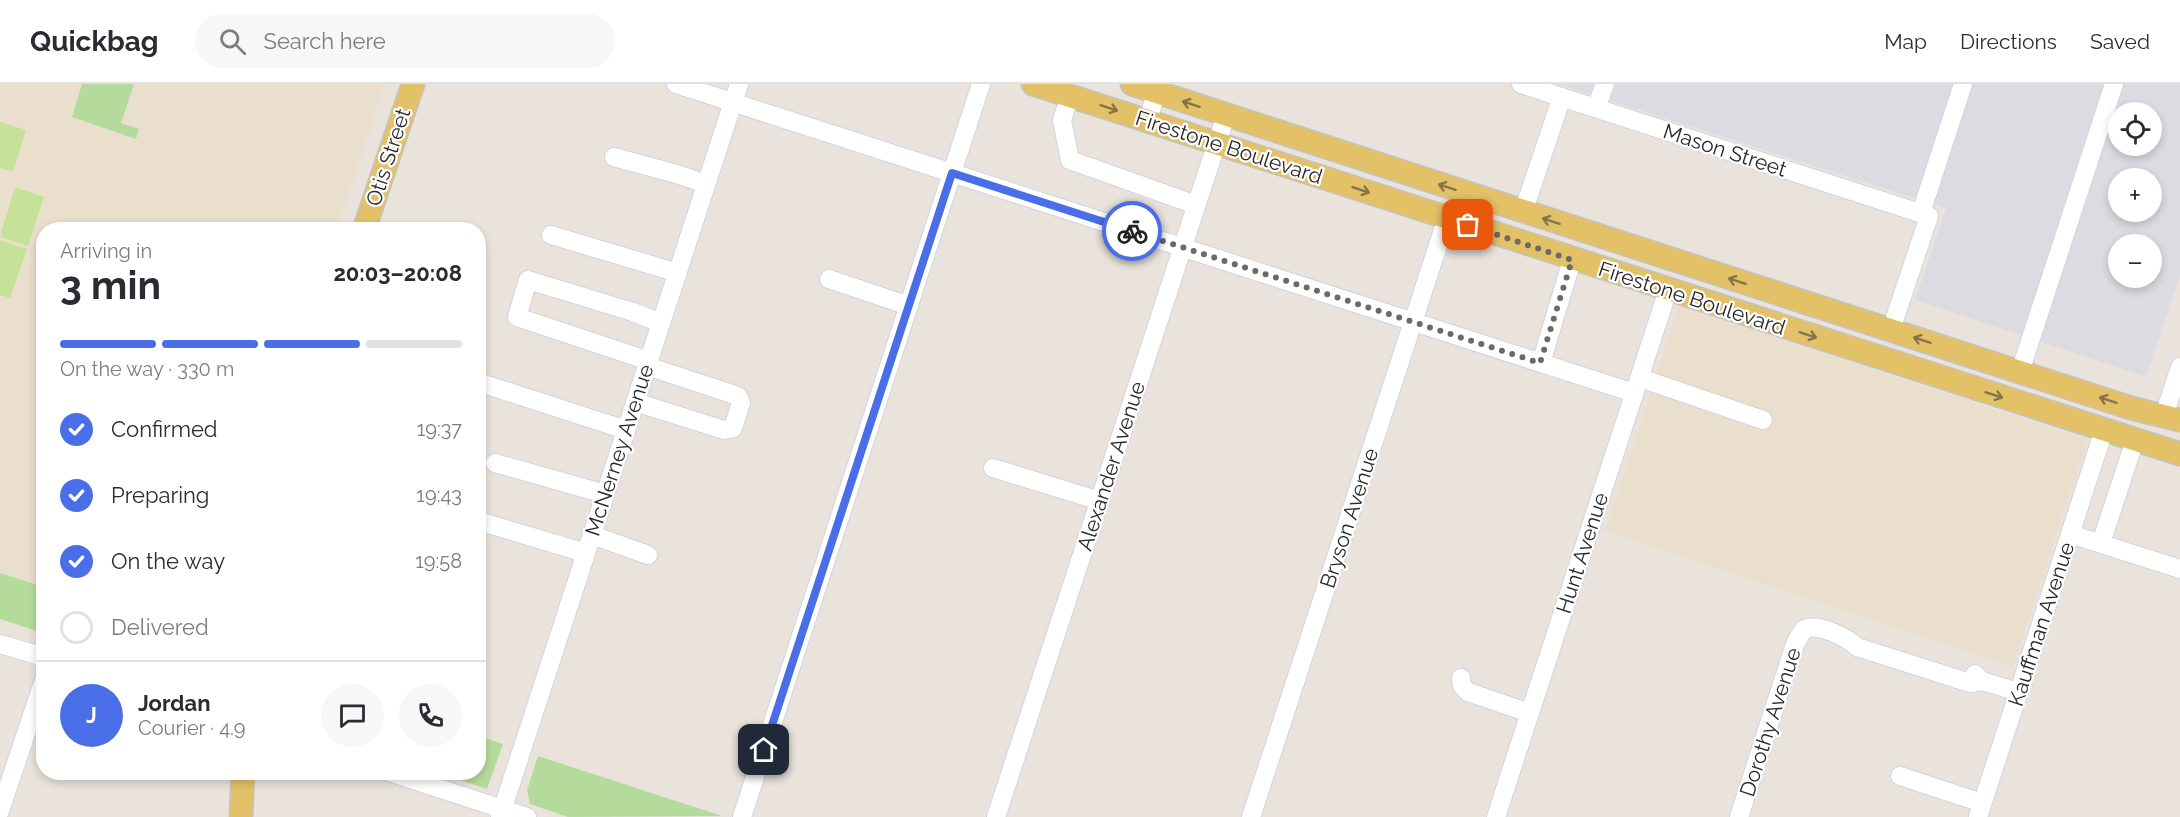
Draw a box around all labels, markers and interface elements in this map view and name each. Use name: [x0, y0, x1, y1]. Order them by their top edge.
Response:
search box: [195, 14, 615, 68]
text: Quickbag: [30, 25, 159, 58]
icon: search: [216, 25, 249, 58]
text: Search here: [264, 28, 386, 54]
text: Map: [1884, 29, 1927, 54]
text: Directions: [1960, 29, 2057, 54]
text: Saved: [2090, 29, 2150, 54]
one-way arrow: [1182, 97, 1201, 108]
map controls: [2108, 102, 2162, 288]
button: locate: [2108, 102, 2162, 156]
one-way arrow: [1099, 103, 1118, 114]
street label: Otis Street: [360, 105, 416, 209]
street label: Firestone Boulevard: [1132, 105, 1326, 189]
street label: Mason Street: [1660, 118, 1790, 182]
button: +: [2108, 168, 2162, 222]
one-way arrow: [1438, 181, 1457, 192]
one-way arrow: [1351, 185, 1370, 196]
pin: [1442, 199, 1493, 250]
courier: [1102, 201, 1162, 261]
icon: bag: [1451, 208, 1484, 241]
icon: bike: [1116, 215, 1149, 248]
one-way arrow: [1542, 215, 1561, 226]
button: −: [2108, 234, 2162, 288]
text: Arriving in: [60, 239, 152, 263]
street label: Firestone Boulevard: [1595, 256, 1789, 340]
text: 20:03–20:08: [333, 260, 462, 286]
text: 3 min: [60, 262, 161, 308]
one-way arrow: [1728, 274, 1747, 285]
one-way arrow: [1798, 330, 1817, 341]
one-way arrow: [1913, 334, 1932, 345]
text: On the way · 330 m: [60, 357, 234, 381]
street label: McNerney Avenue: [579, 361, 659, 539]
street label: Alexander Avenue: [1072, 378, 1150, 554]
one-way arrow: [1984, 390, 2003, 401]
one-way arrow: [2099, 394, 2118, 405]
icon: check: [60, 413, 93, 446]
text: Confirmed: [111, 416, 218, 442]
text: 19:37: [417, 417, 462, 441]
street label: Bryson Avenue: [1315, 445, 1383, 591]
icon: check: [60, 479, 93, 512]
text: Preparing: [111, 482, 209, 508]
text: 19:43: [416, 483, 462, 507]
street label: Hunt Avenue: [1551, 489, 1613, 617]
street label: Kauffman Avenue: [2003, 539, 2079, 709]
icon: check: [60, 545, 93, 578]
text: On the way: [111, 548, 225, 574]
text: 19:58: [415, 549, 462, 573]
text: Delivered: [111, 614, 209, 640]
street label: Dorothy Avenue: [1734, 644, 1806, 800]
button: chat: [321, 684, 384, 747]
button: phone: [399, 684, 462, 747]
text: Jordan: [138, 690, 210, 716]
text: J: [86, 702, 97, 728]
text: Courier · 4.9: [138, 716, 246, 740]
pin: [738, 724, 789, 775]
icon: home: [747, 733, 780, 766]

